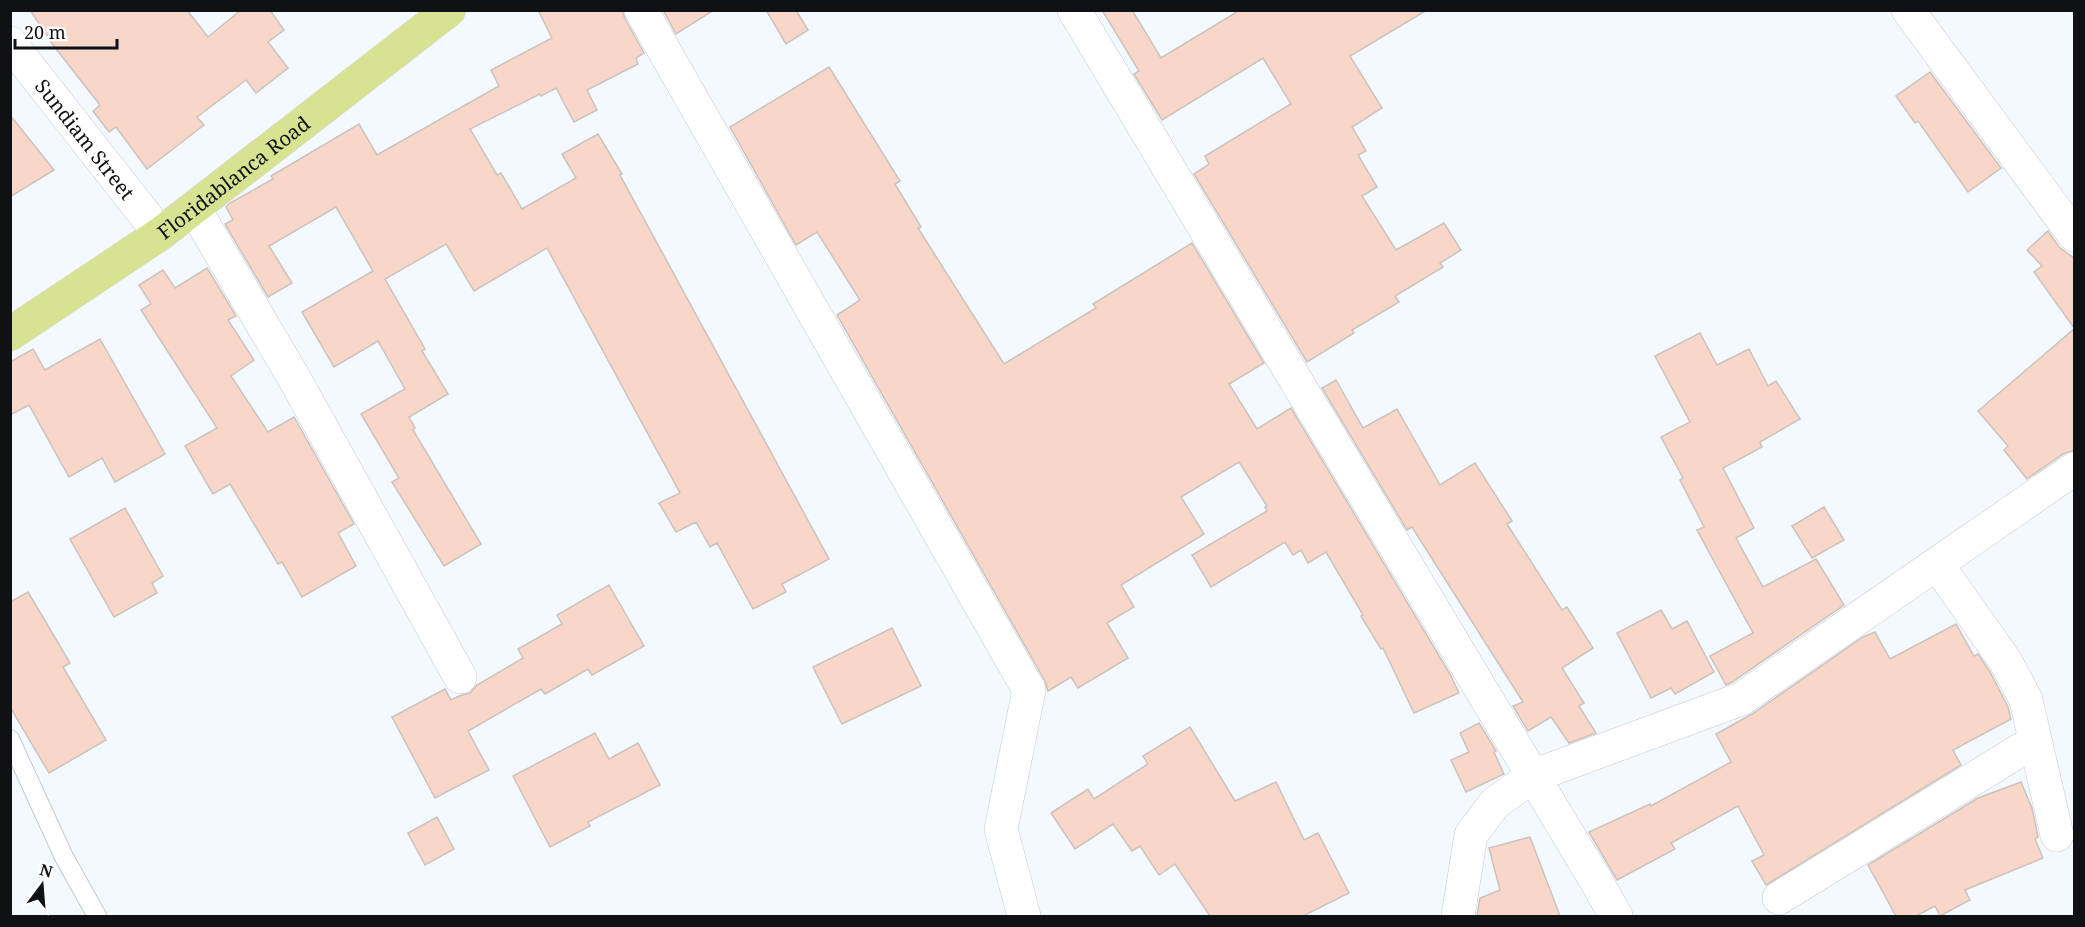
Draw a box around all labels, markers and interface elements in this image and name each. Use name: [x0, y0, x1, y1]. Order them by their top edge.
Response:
scale bar: [15, 12, 117, 50]
text: 20 m: [24, 20, 66, 44]
street label: Sundiam Street: [30, 73, 141, 205]
street label: Floridablanca Road: [151, 110, 315, 245]
north arrow: [12, 855, 72, 915]
text: N: [37, 858, 56, 883]

